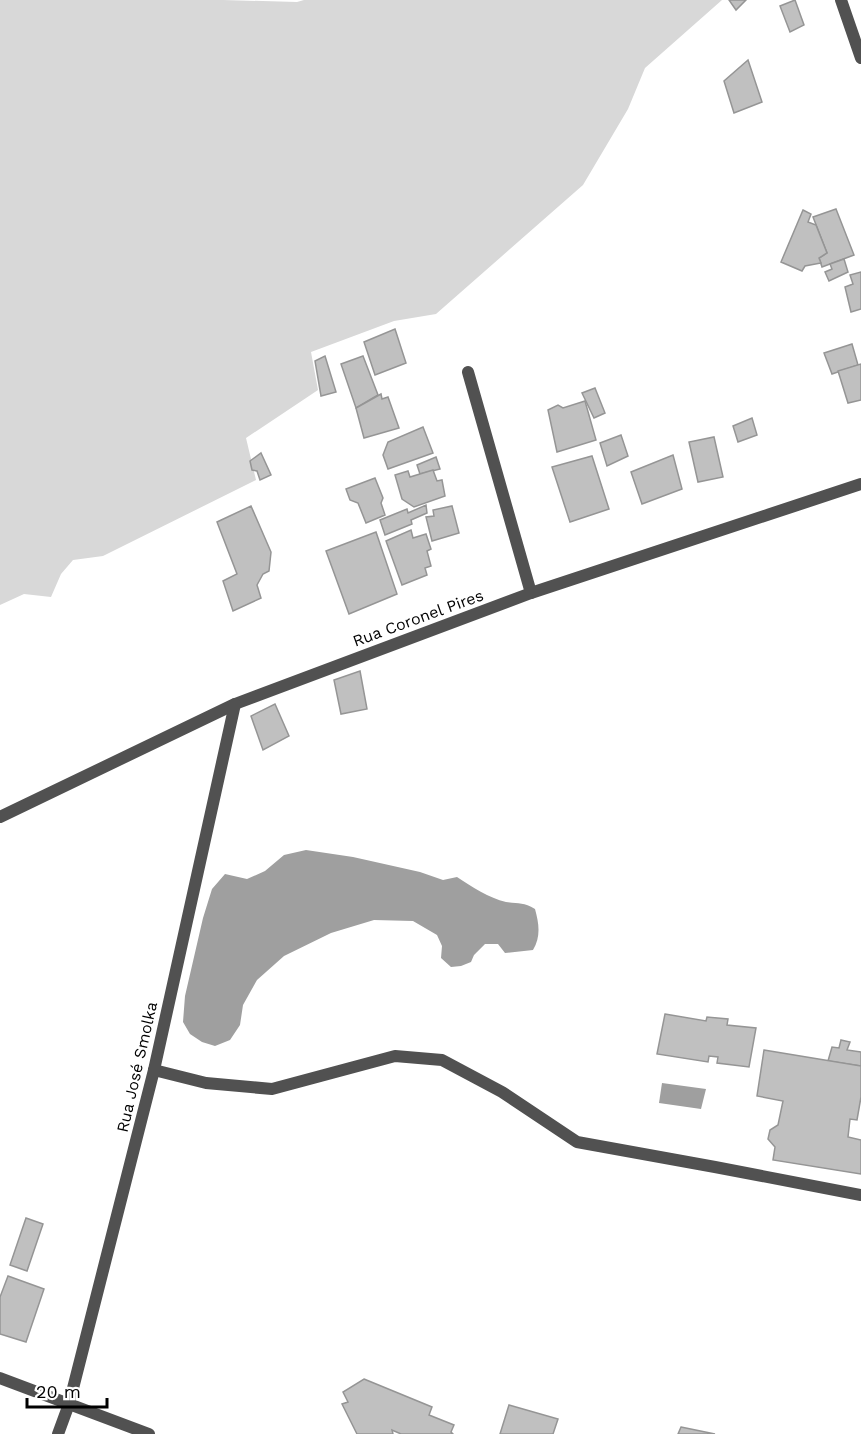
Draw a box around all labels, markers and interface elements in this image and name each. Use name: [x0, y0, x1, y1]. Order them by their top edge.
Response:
street label: Rua Coronel Pires: [350, 586, 486, 650]
street label: Rua José Smolka: [113, 1000, 161, 1134]
scale bar: [27, 1371, 106, 1409]
text: 20 m: [36, 1381, 81, 1402]

